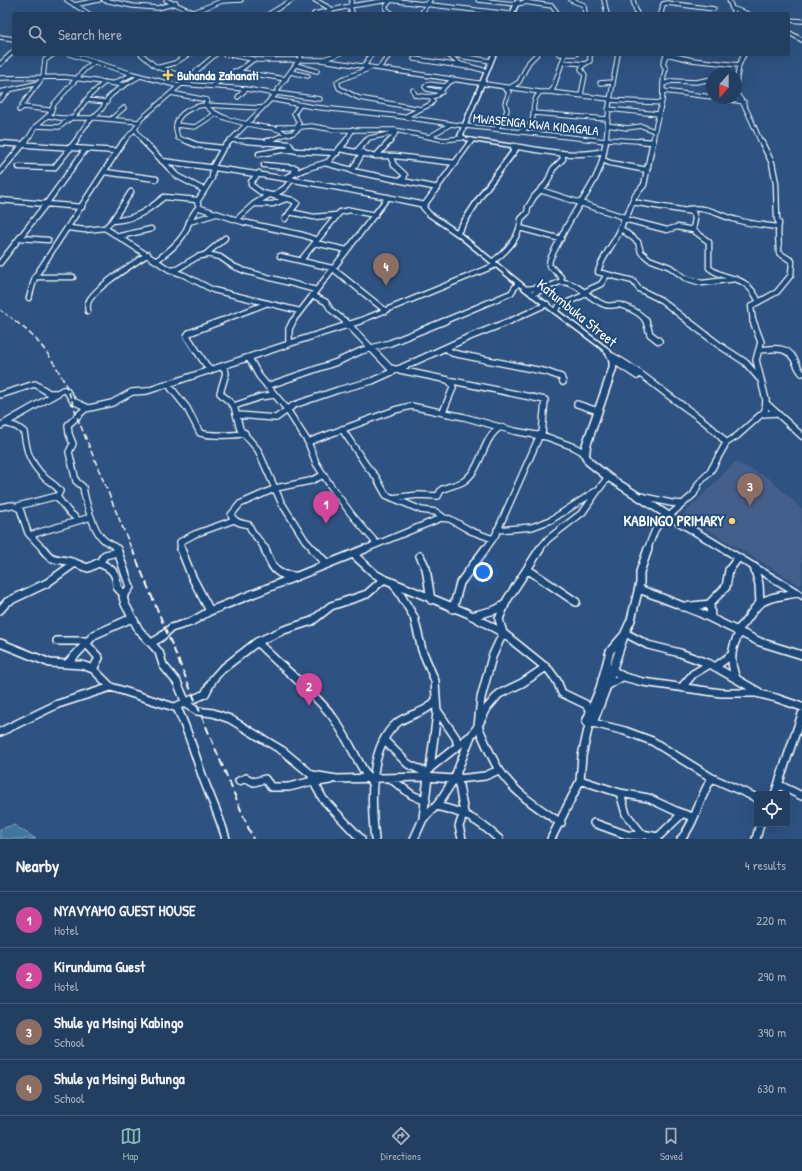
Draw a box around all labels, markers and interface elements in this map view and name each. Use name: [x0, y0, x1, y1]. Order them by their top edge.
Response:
search box: [12, 12, 790, 56]
icon: search: [26, 23, 48, 45]
text: Search here: [58, 24, 122, 45]
place label: Buhanda Zahanati: [177, 66, 259, 84]
north arrow: [706, 68, 742, 104]
marker: Buhanda Zahanati: [162, 69, 174, 81]
street label: MWASENGA KWA KIDAGALA: [472, 108, 601, 140]
pin: 4: [373, 253, 399, 286]
street label: Katumbuka Street: [533, 274, 623, 352]
pin: 3: [737, 473, 763, 506]
pin: 1: [313, 491, 339, 524]
place label: KABINGO PRIMARY: [623, 510, 724, 531]
marker: KABINGO PRIMARY: [727, 516, 737, 526]
your location: [473, 562, 493, 582]
pin: 2: [296, 673, 322, 706]
map controls: [754, 791, 790, 827]
button: locate: [754, 791, 790, 827]
text: Nearby: [16, 854, 59, 877]
text: 4 results: [745, 856, 786, 874]
text: NYAVYAMO GUEST HOUSE: [54, 900, 196, 921]
text: 1: [27, 911, 31, 929]
text: 220 m: [756, 911, 786, 929]
text: Hotel: [54, 921, 78, 939]
text: Kirunduma Guest: [54, 956, 145, 977]
text: 2: [26, 967, 32, 985]
text: 290 m: [757, 967, 786, 985]
text: Hotel: [54, 977, 78, 995]
text: Shule ya Msingi Kabingo: [54, 1012, 183, 1033]
text: 3: [26, 1023, 32, 1041]
text: 390 m: [758, 1023, 786, 1041]
text: School: [54, 1033, 84, 1051]
text: Shule ya Msingi Butunga: [54, 1068, 185, 1089]
text: 4: [27, 1079, 31, 1097]
text: 630 m: [757, 1079, 786, 1097]
text: School: [54, 1089, 84, 1107]
tab: Map: [120, 1125, 142, 1163]
tab: Directions: [381, 1125, 421, 1163]
tab: Saved: [660, 1125, 682, 1163]

